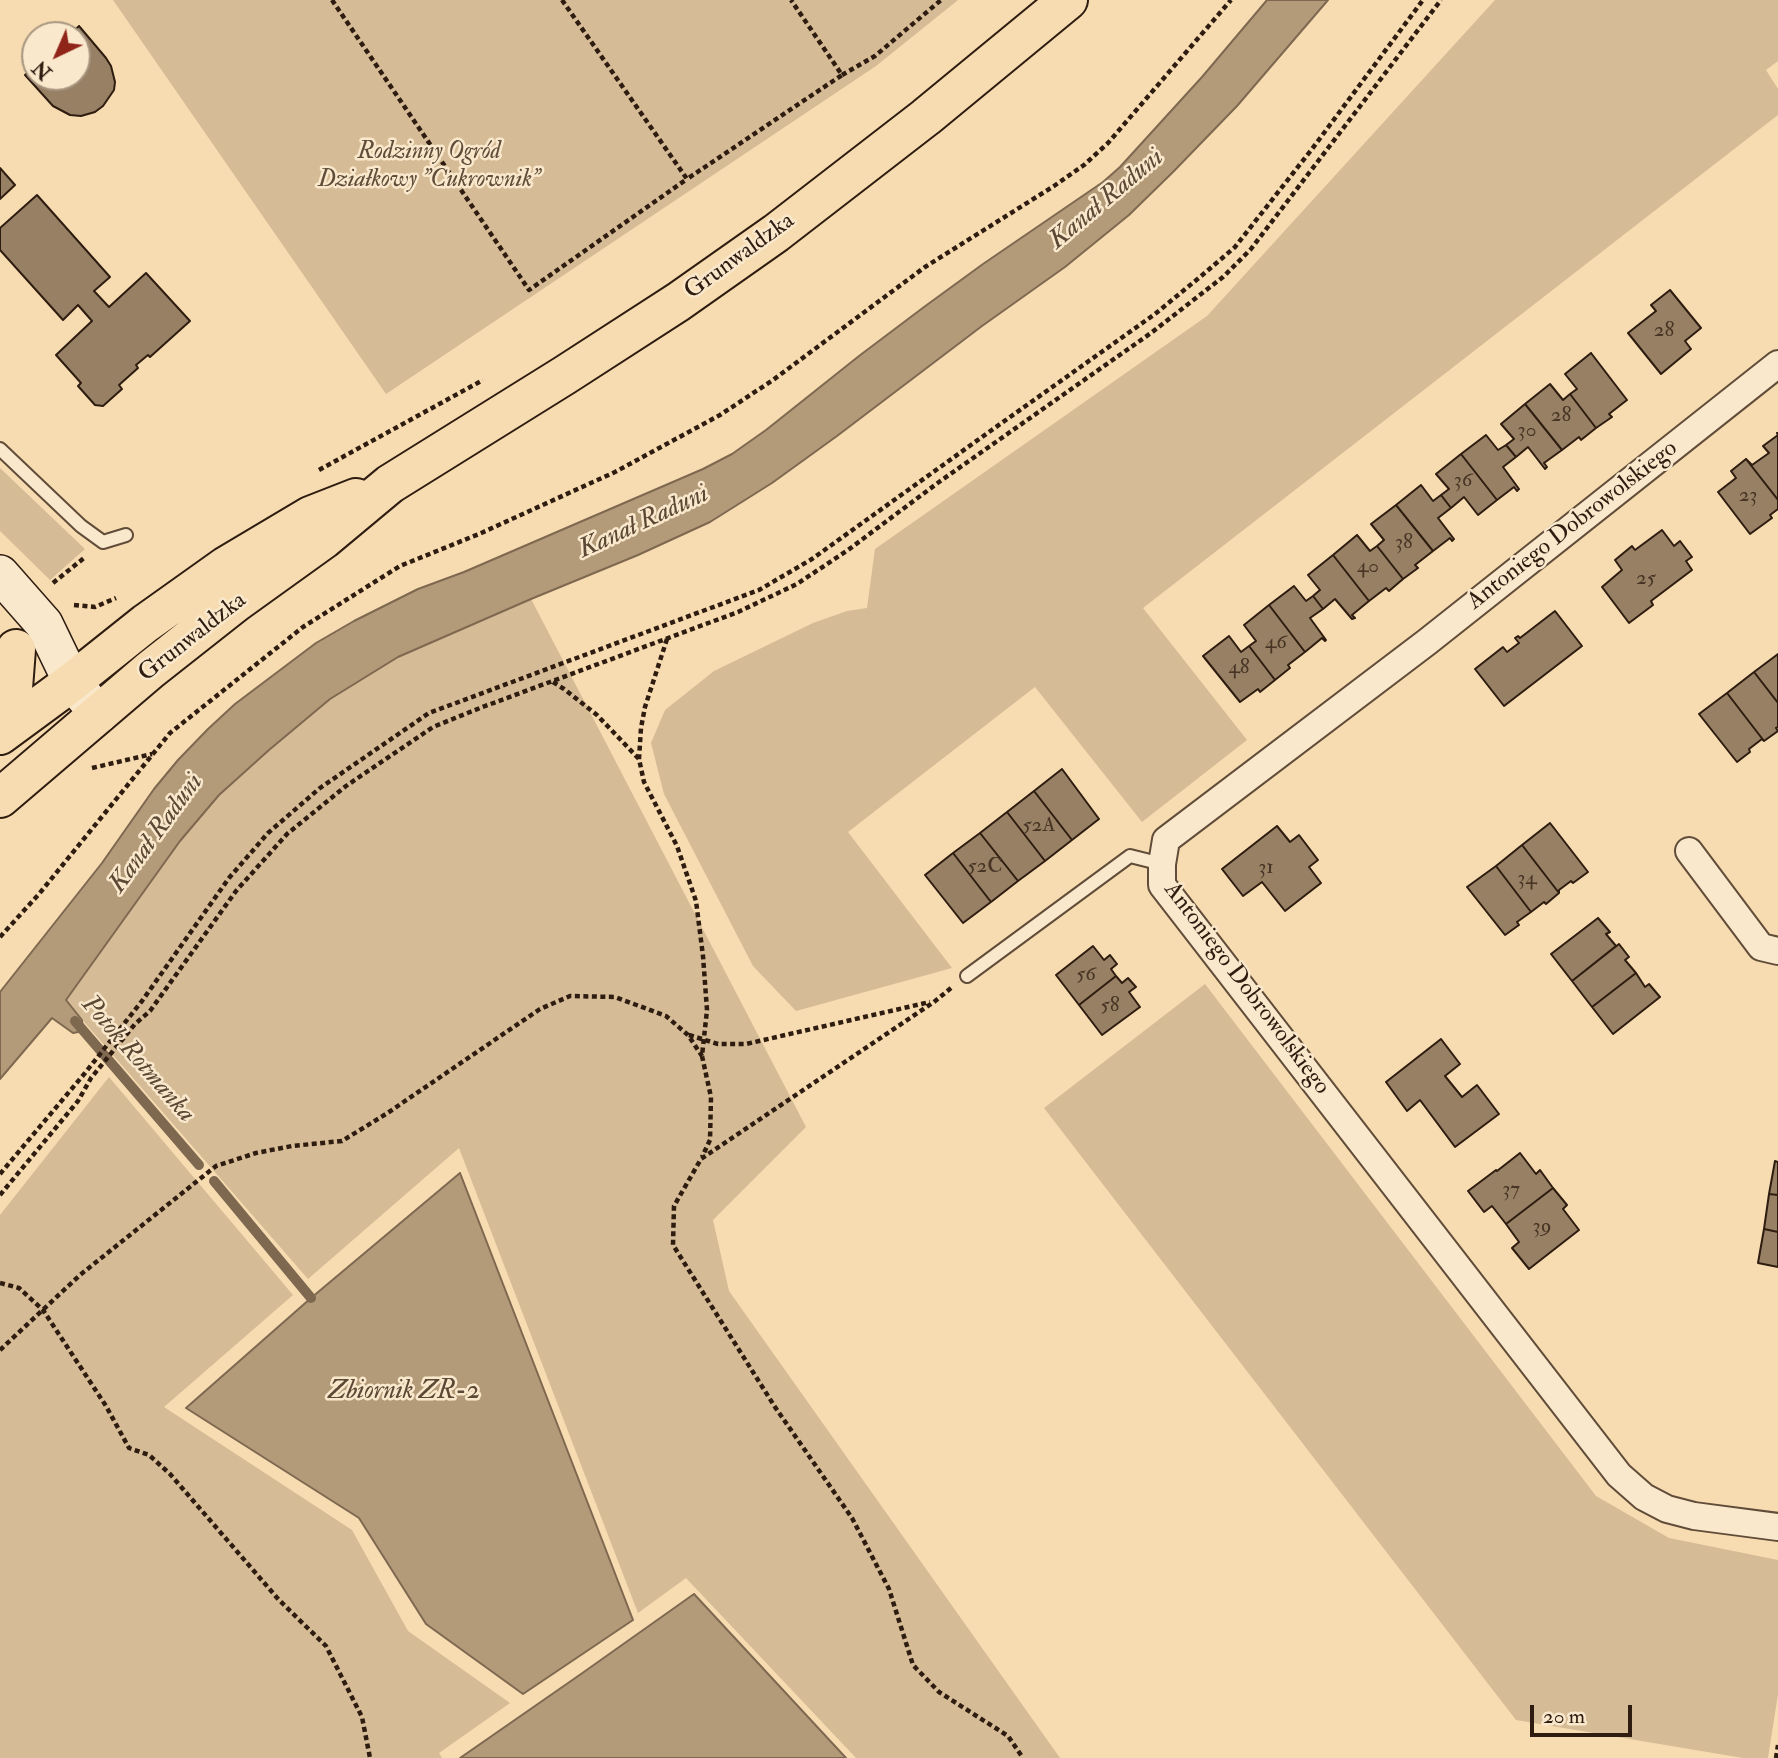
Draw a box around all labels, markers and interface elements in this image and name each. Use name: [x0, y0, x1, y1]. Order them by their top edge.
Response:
north arrow: [21, 21, 91, 91]
text: N: [28, 55, 57, 84]
park label: Rodzinny Ogród Działkowy "Cukrownik": [318, 139, 540, 195]
water label: Kanał Raduni: [1043, 143, 1171, 257]
street label: Grunwaldzka: [679, 207, 801, 307]
house number: 28: [1654, 318, 1674, 344]
house number: 28: [1551, 403, 1571, 429]
house number: 30: [1518, 418, 1536, 444]
street label: Antoniego Dobrowolskiego: [1462, 435, 1684, 617]
house number: 36: [1454, 468, 1472, 494]
water label: Kanał Raduni: [574, 479, 714, 567]
house number: 23: [1739, 483, 1757, 509]
house number: 38: [1395, 530, 1413, 556]
house number: 40: [1357, 554, 1379, 580]
house number: 25: [1636, 566, 1656, 592]
street label: Grunwaldzka: [133, 587, 253, 689]
house number: 46: [1265, 630, 1287, 656]
house number: 48: [1228, 655, 1250, 681]
water label: Kanał Raduni: [103, 768, 211, 900]
house number: 52A: [1022, 813, 1056, 839]
house number: 52C: [967, 854, 1003, 880]
house number: 31: [1258, 855, 1274, 881]
house number: 34: [1517, 866, 1537, 892]
street label: Antoniego Dobrowolskiego: [1157, 877, 1335, 1101]
house number: 56: [1076, 962, 1096, 988]
water label: Potok Rotmanka: [73, 990, 201, 1130]
house number: 58: [1100, 993, 1120, 1019]
house number: 37: [1502, 1177, 1520, 1203]
house number: 39: [1533, 1214, 1551, 1240]
water label: Zbiornik ZR-2: [328, 1376, 480, 1408]
scale bar: [1533, 1692, 1634, 1736]
text: 20 m: [1543, 1703, 1585, 1730]

